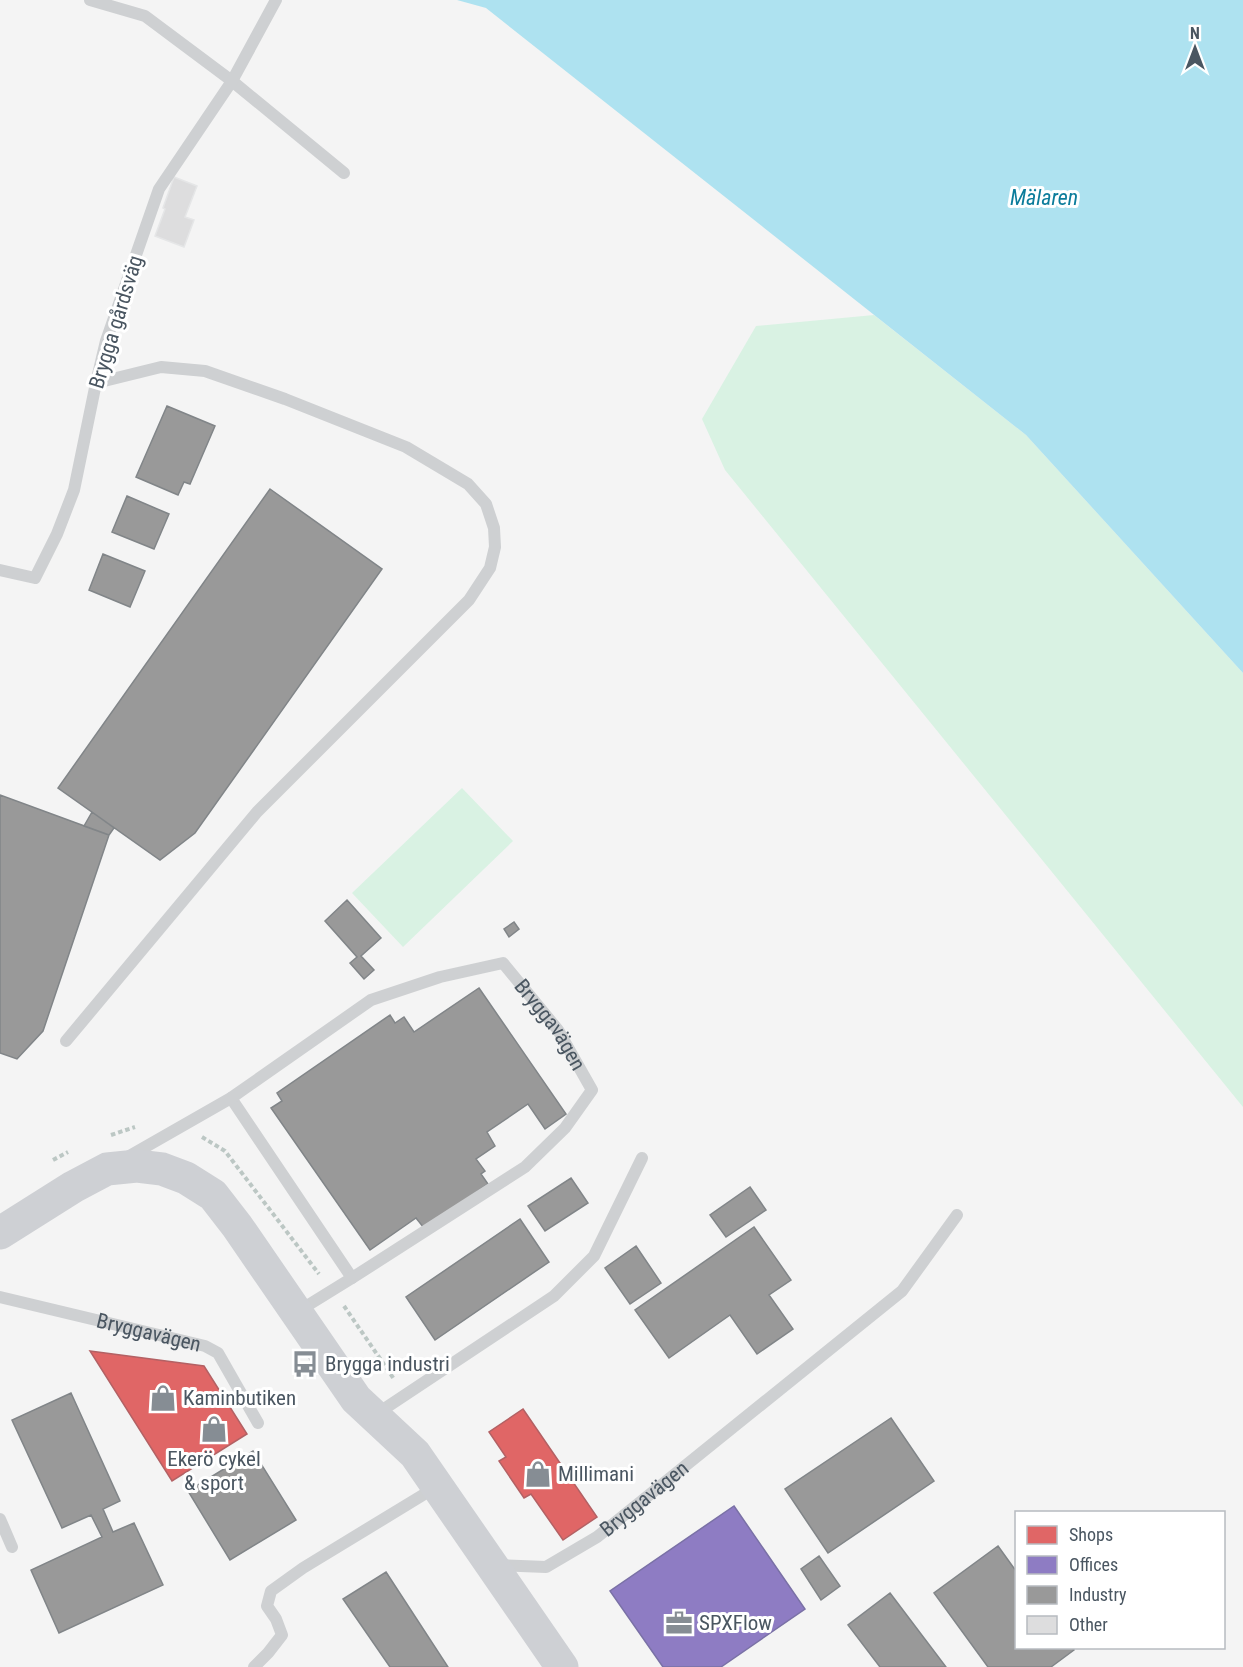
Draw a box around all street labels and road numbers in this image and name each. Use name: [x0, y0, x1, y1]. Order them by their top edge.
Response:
street label: Brygga gårdsväg: [84, 252, 148, 392]
street label: Bryggavägen: [509, 974, 590, 1075]
street label: Bryggavägen: [94, 1309, 203, 1357]
street label: Bryggavägen: [595, 1456, 693, 1542]

